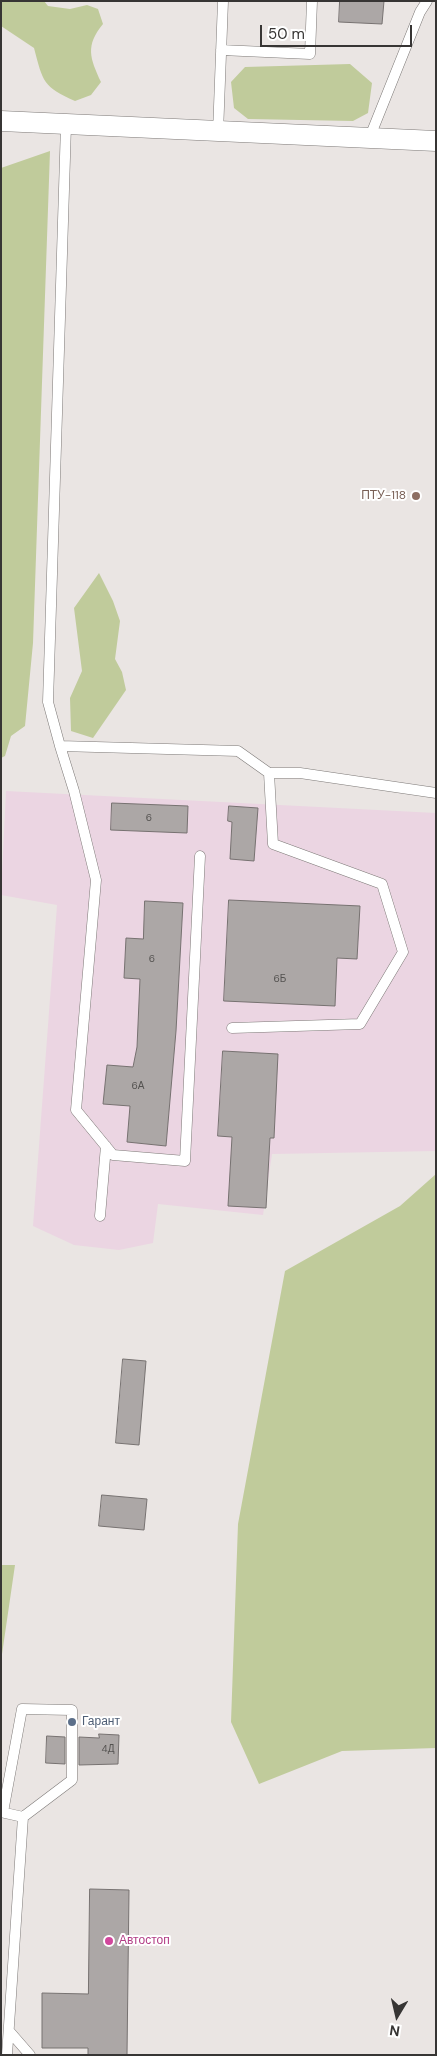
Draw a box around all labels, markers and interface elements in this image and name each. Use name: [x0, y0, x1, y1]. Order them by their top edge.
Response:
scale bar: [262, 15, 414, 47]
text: 50 m: [268, 24, 305, 44]
place label: ПТУ-118: [361, 489, 406, 503]
marker: ПТУ-118: [410, 490, 422, 502]
house number: 6: [146, 812, 152, 824]
house number: 6: [149, 953, 155, 965]
house number: 6Б: [274, 973, 286, 985]
house number: 6А: [132, 1080, 144, 1092]
place label: Гарант: [82, 1715, 120, 1729]
marker: Гарант: [66, 1716, 78, 1728]
house number: 4Д: [102, 1743, 114, 1755]
place label: Автостоп: [119, 1934, 170, 1948]
marker: Автостоп: [103, 1935, 115, 1947]
north arrow: [372, 1991, 422, 2041]
text: N: [388, 2021, 401, 2041]

